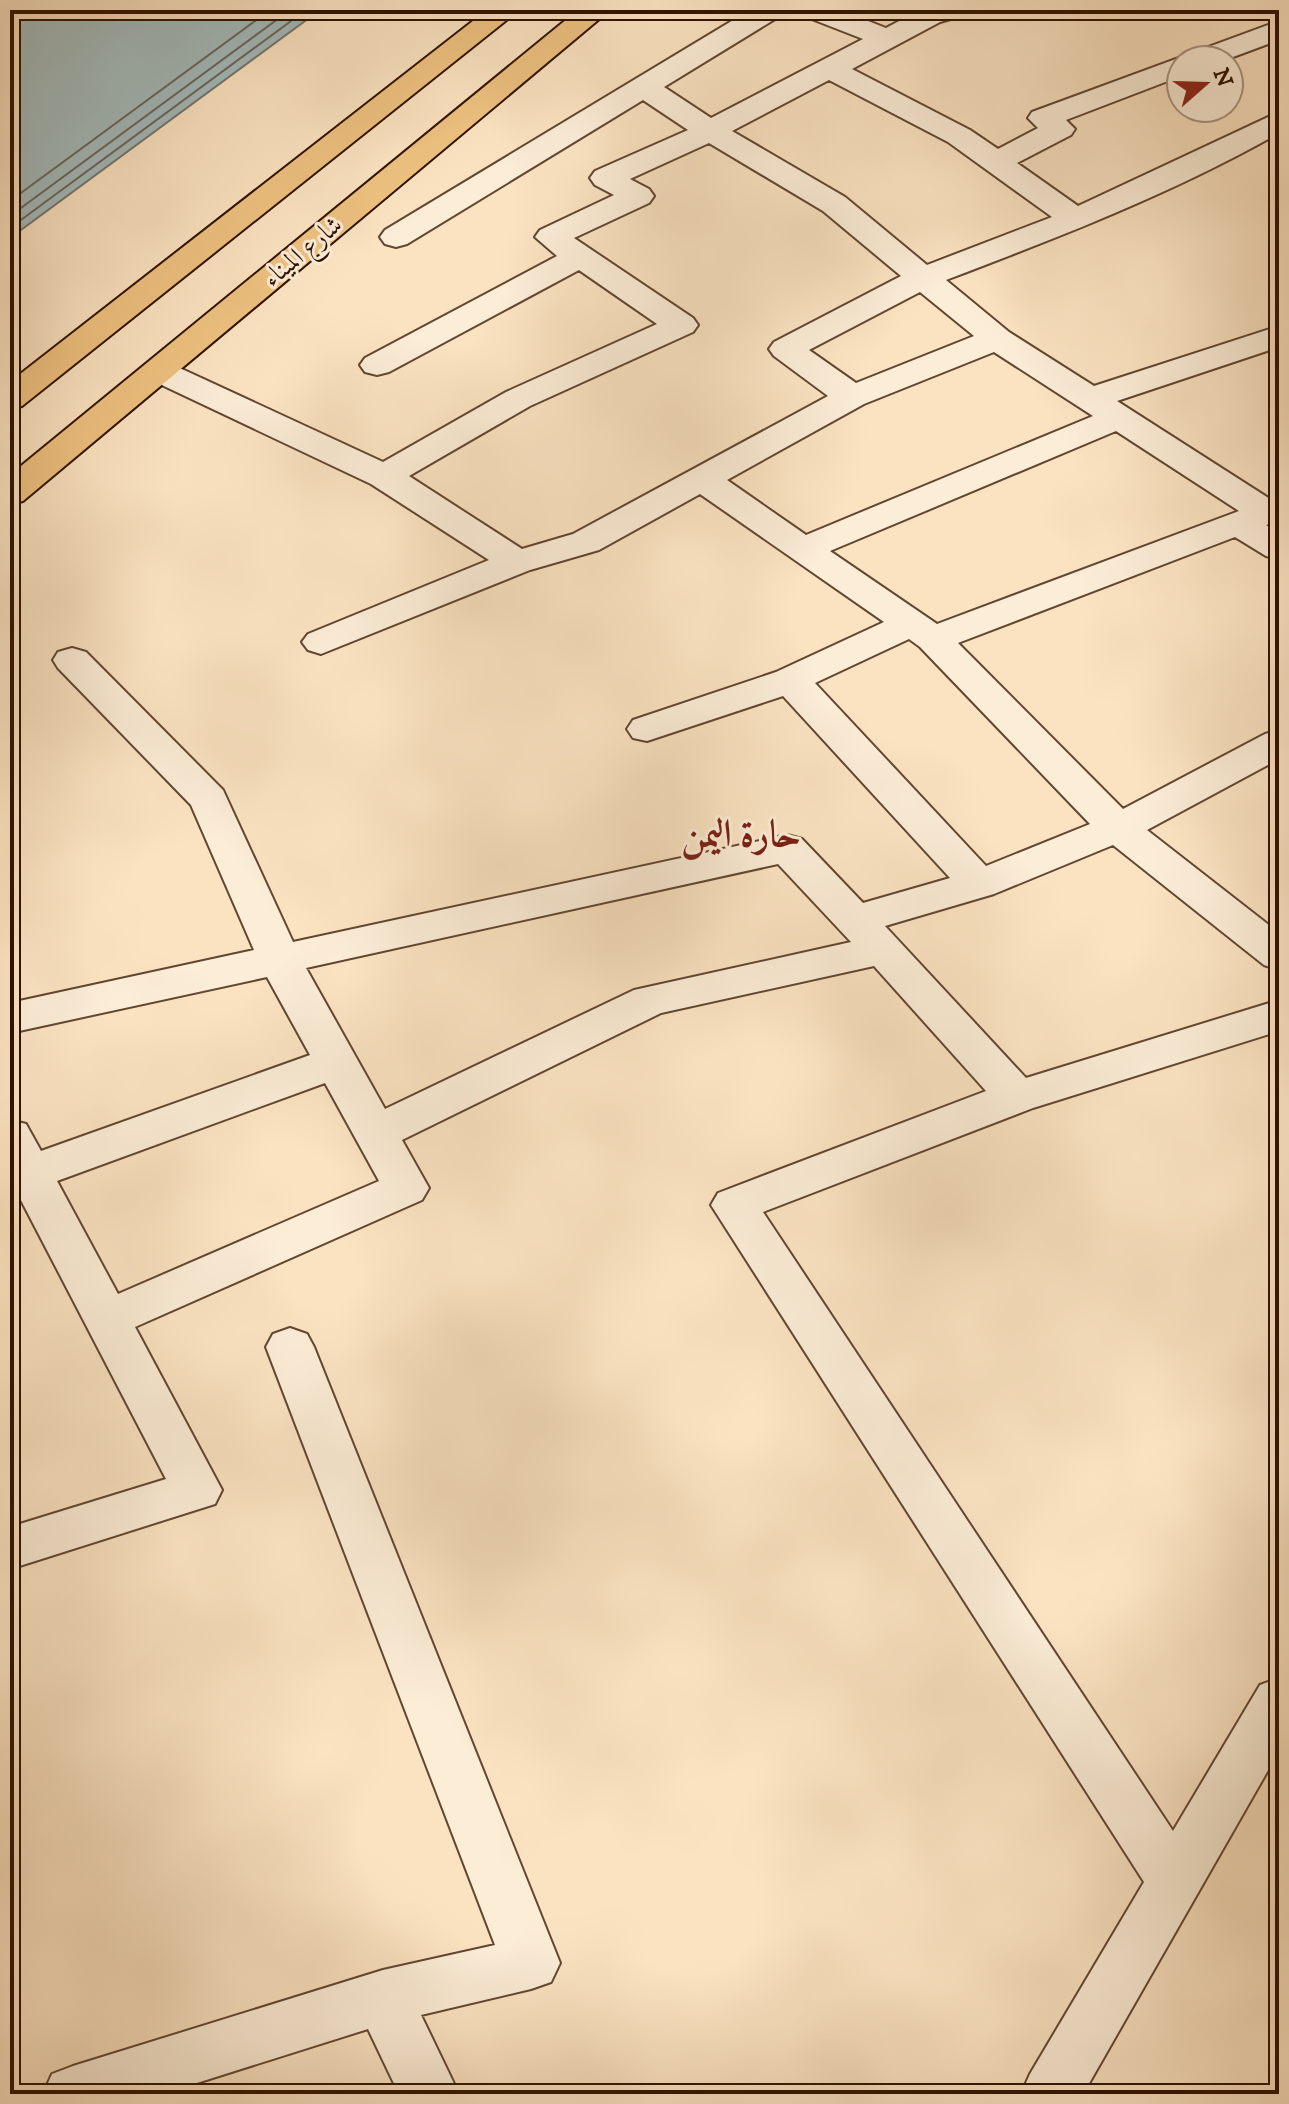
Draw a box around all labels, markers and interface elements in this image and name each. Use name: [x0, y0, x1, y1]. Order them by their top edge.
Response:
north arrow: [1165, 44, 1245, 124]
text: N: [1207, 65, 1238, 91]
street label: شارع الميناء: [256, 209, 352, 298]
district label: حارة اليمن: [681, 811, 801, 860]

